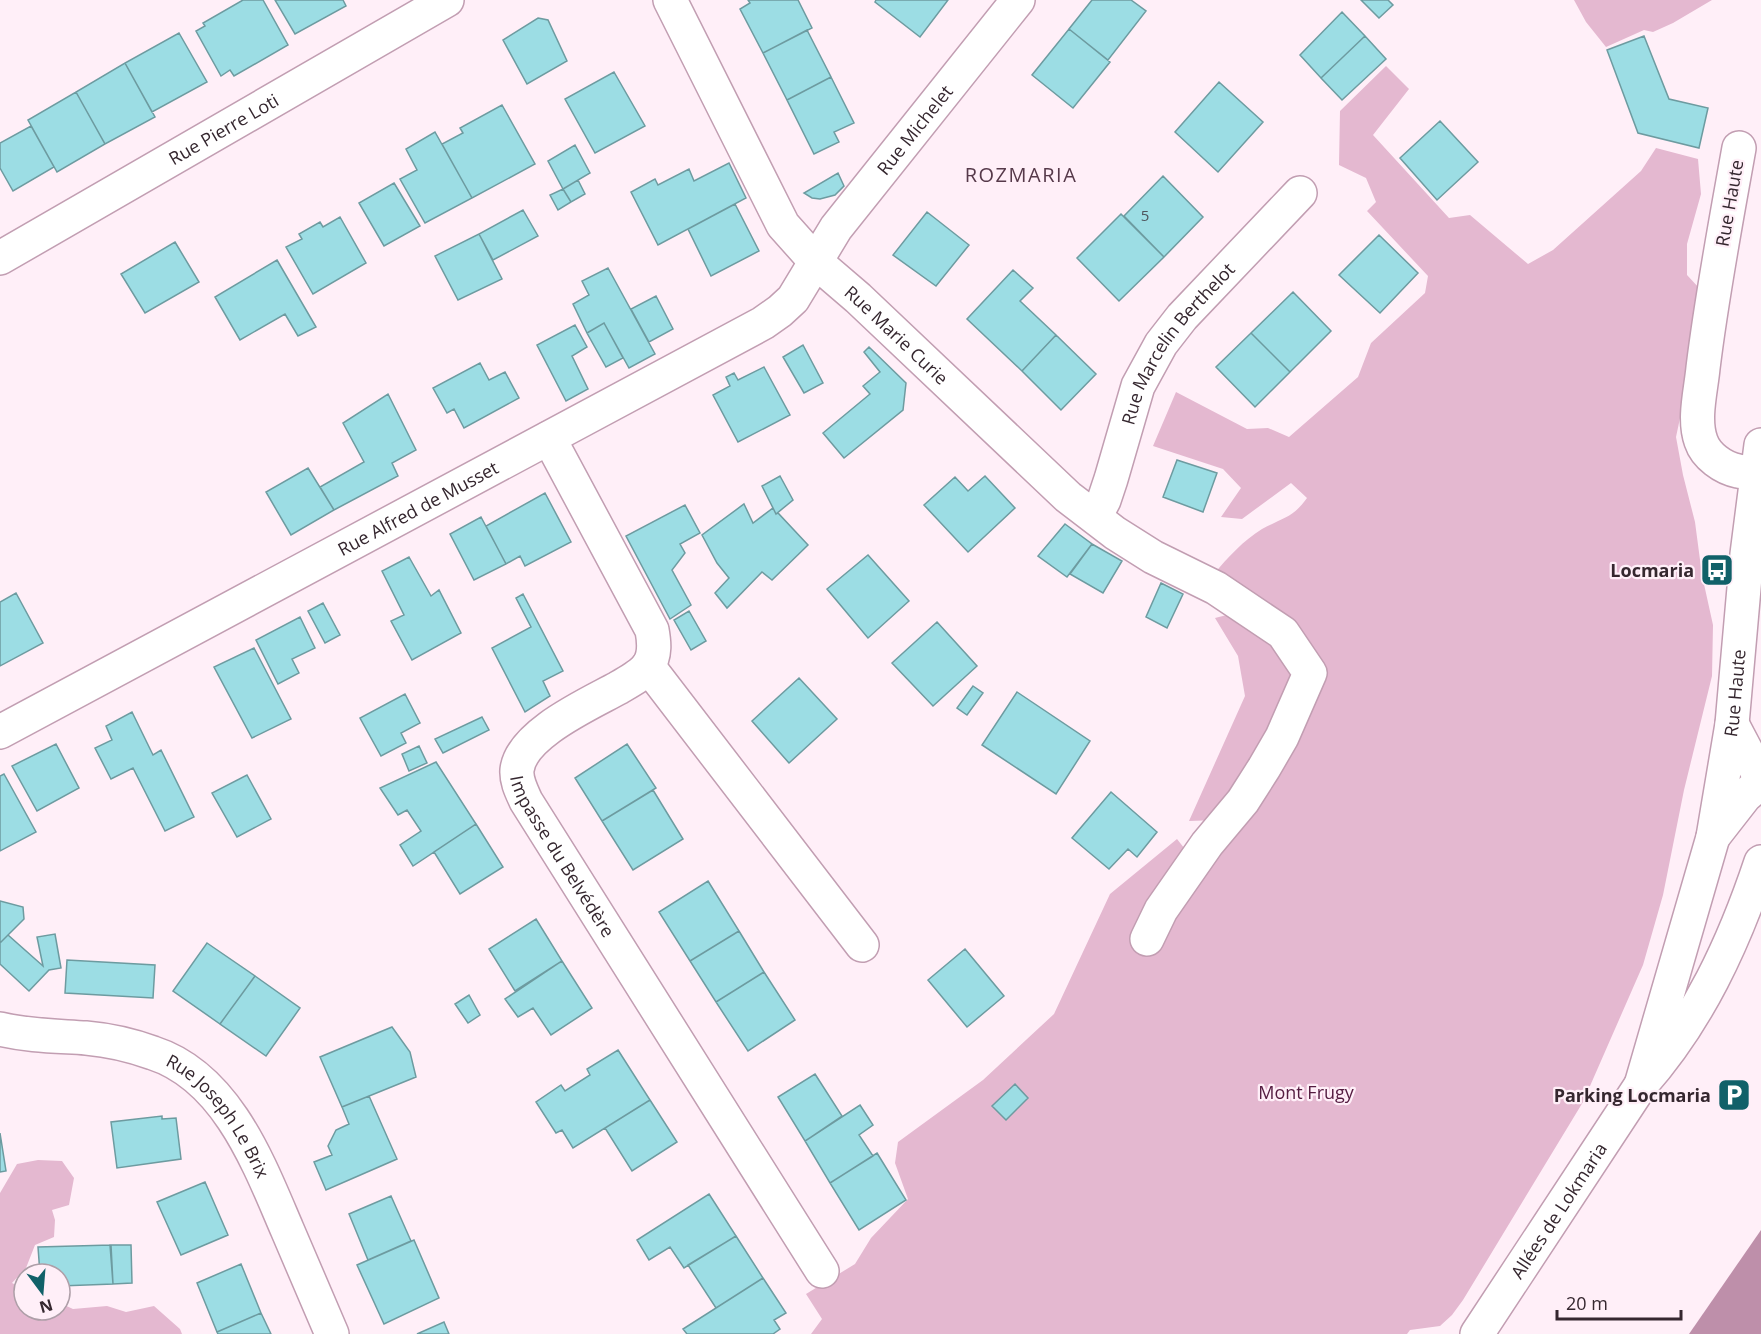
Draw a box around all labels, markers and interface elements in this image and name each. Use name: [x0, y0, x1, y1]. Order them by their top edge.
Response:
street label: Rue Michelet: [871, 80, 958, 180]
street label: Rue Pierre Loti: [164, 88, 283, 170]
street label: Rue Haute: [1710, 158, 1748, 248]
district label: ROZMARIA: [965, 161, 1077, 188]
house number: 5: [1141, 205, 1149, 225]
street label: Rue Marcelin Berthelot: [1115, 257, 1240, 427]
street label: Rue Marie Curie: [840, 280, 954, 390]
street label: Rue Alfred de Musset: [333, 455, 502, 561]
bus stop icon: Locmaria: [1699, 552, 1735, 588]
place label: Locmaria: [1610, 558, 1694, 582]
street label: Rue Haute: [1718, 648, 1751, 739]
street label: Impasse du Belvédère: [505, 774, 621, 941]
street label: Rue Joseph Le Brix: [162, 1048, 275, 1182]
parking icon: Parking Locmaria: [1716, 1077, 1752, 1113]
park label: Mont Frugy: [1258, 1080, 1355, 1104]
place label: Parking Locmaria: [1554, 1083, 1711, 1107]
street label: Allées de Lokmaria: [1505, 1138, 1612, 1283]
north arrow: [12, 1262, 72, 1322]
scale bar: [1557, 1283, 1682, 1321]
text: 20 m: [1566, 1291, 1608, 1315]
text: N: [37, 1294, 55, 1319]

